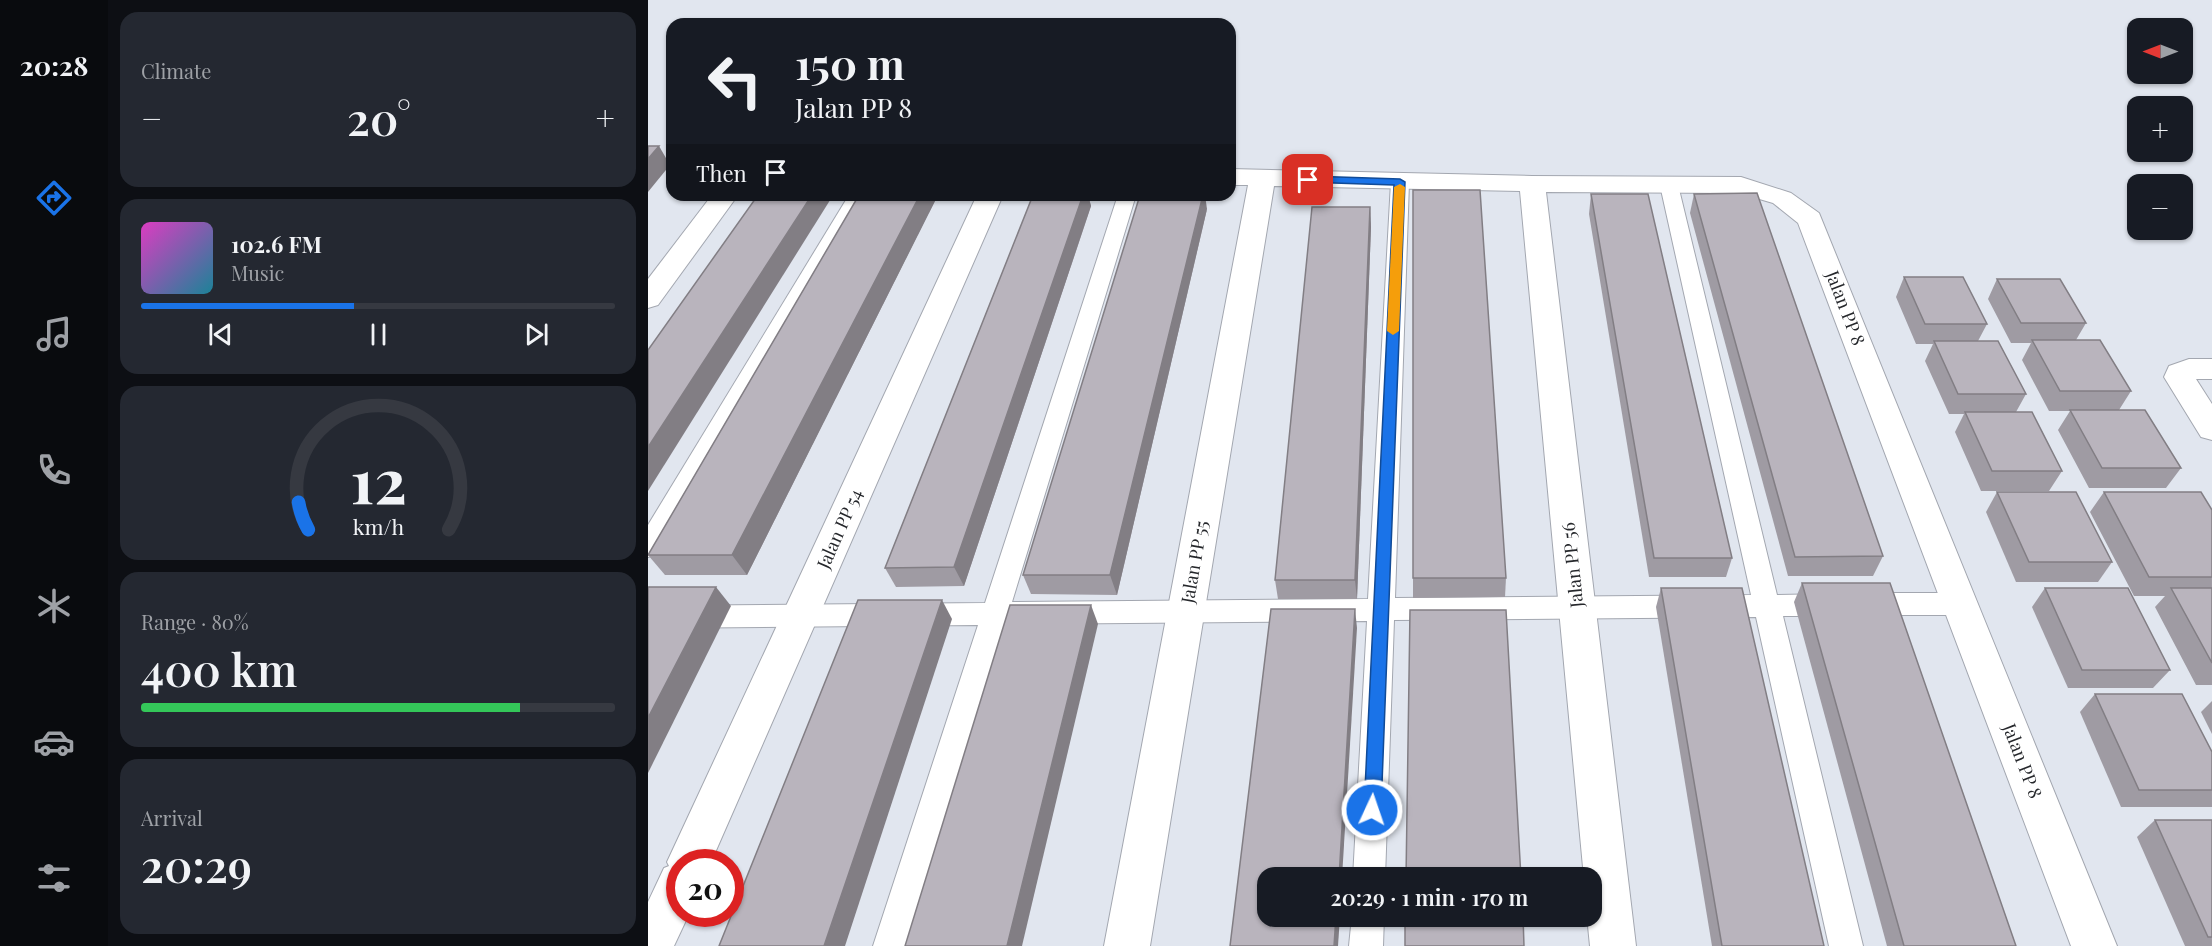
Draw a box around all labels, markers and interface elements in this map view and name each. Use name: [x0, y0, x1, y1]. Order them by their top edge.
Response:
north arrow: [2127, 18, 2193, 84]
map controls: [2127, 18, 2193, 240]
text: 150 m: [795, 35, 905, 91]
icon: left: [696, 42, 774, 120]
text: 20:28: [20, 47, 88, 83]
text: Climate: [141, 57, 211, 84]
text: 20°: [347, 87, 411, 147]
text: Jalan PP 8: [795, 89, 912, 125]
text: −: [141, 95, 162, 139]
text: +: [596, 95, 615, 139]
button: +: [2127, 96, 2193, 162]
pin: [1282, 154, 1333, 205]
icon: arrive: [759, 156, 792, 189]
text: Then: [696, 158, 747, 188]
icon: arrive: [1291, 163, 1324, 196]
button: −: [2127, 174, 2193, 240]
icon: directions: [33, 177, 75, 219]
text: 102.6 FM: [231, 229, 322, 259]
text: Music: [231, 259, 284, 286]
street label: Jalan PP 8: [1820, 266, 1871, 348]
icon: music: [33, 313, 75, 355]
icon: previous: [204, 318, 237, 351]
icon: pause: [362, 318, 395, 351]
icon: next: [520, 318, 553, 351]
text: 12: [350, 436, 406, 520]
icon: phone: [33, 449, 75, 491]
street label: Jalan PP 54: [810, 485, 867, 573]
text: km/h: [352, 512, 404, 540]
street label: Jalan PP 55: [1175, 518, 1213, 606]
street label: Jalan PP 56: [1556, 521, 1589, 610]
icon: climate: [33, 585, 75, 627]
text: Range · 80%: [141, 608, 249, 635]
text: 400 km: [141, 638, 297, 698]
street label: Jalan PP 8: [1997, 719, 2048, 801]
icon: car: [33, 721, 75, 763]
position arrow: [1340, 778, 1404, 842]
text: Arrival: [141, 804, 203, 831]
text: 20:29: [141, 834, 252, 894]
speed limit sign: 20: [666, 849, 744, 927]
icon: filters: [33, 857, 75, 899]
text: 20:29 · 1 min · 170 m: [1331, 882, 1528, 912]

